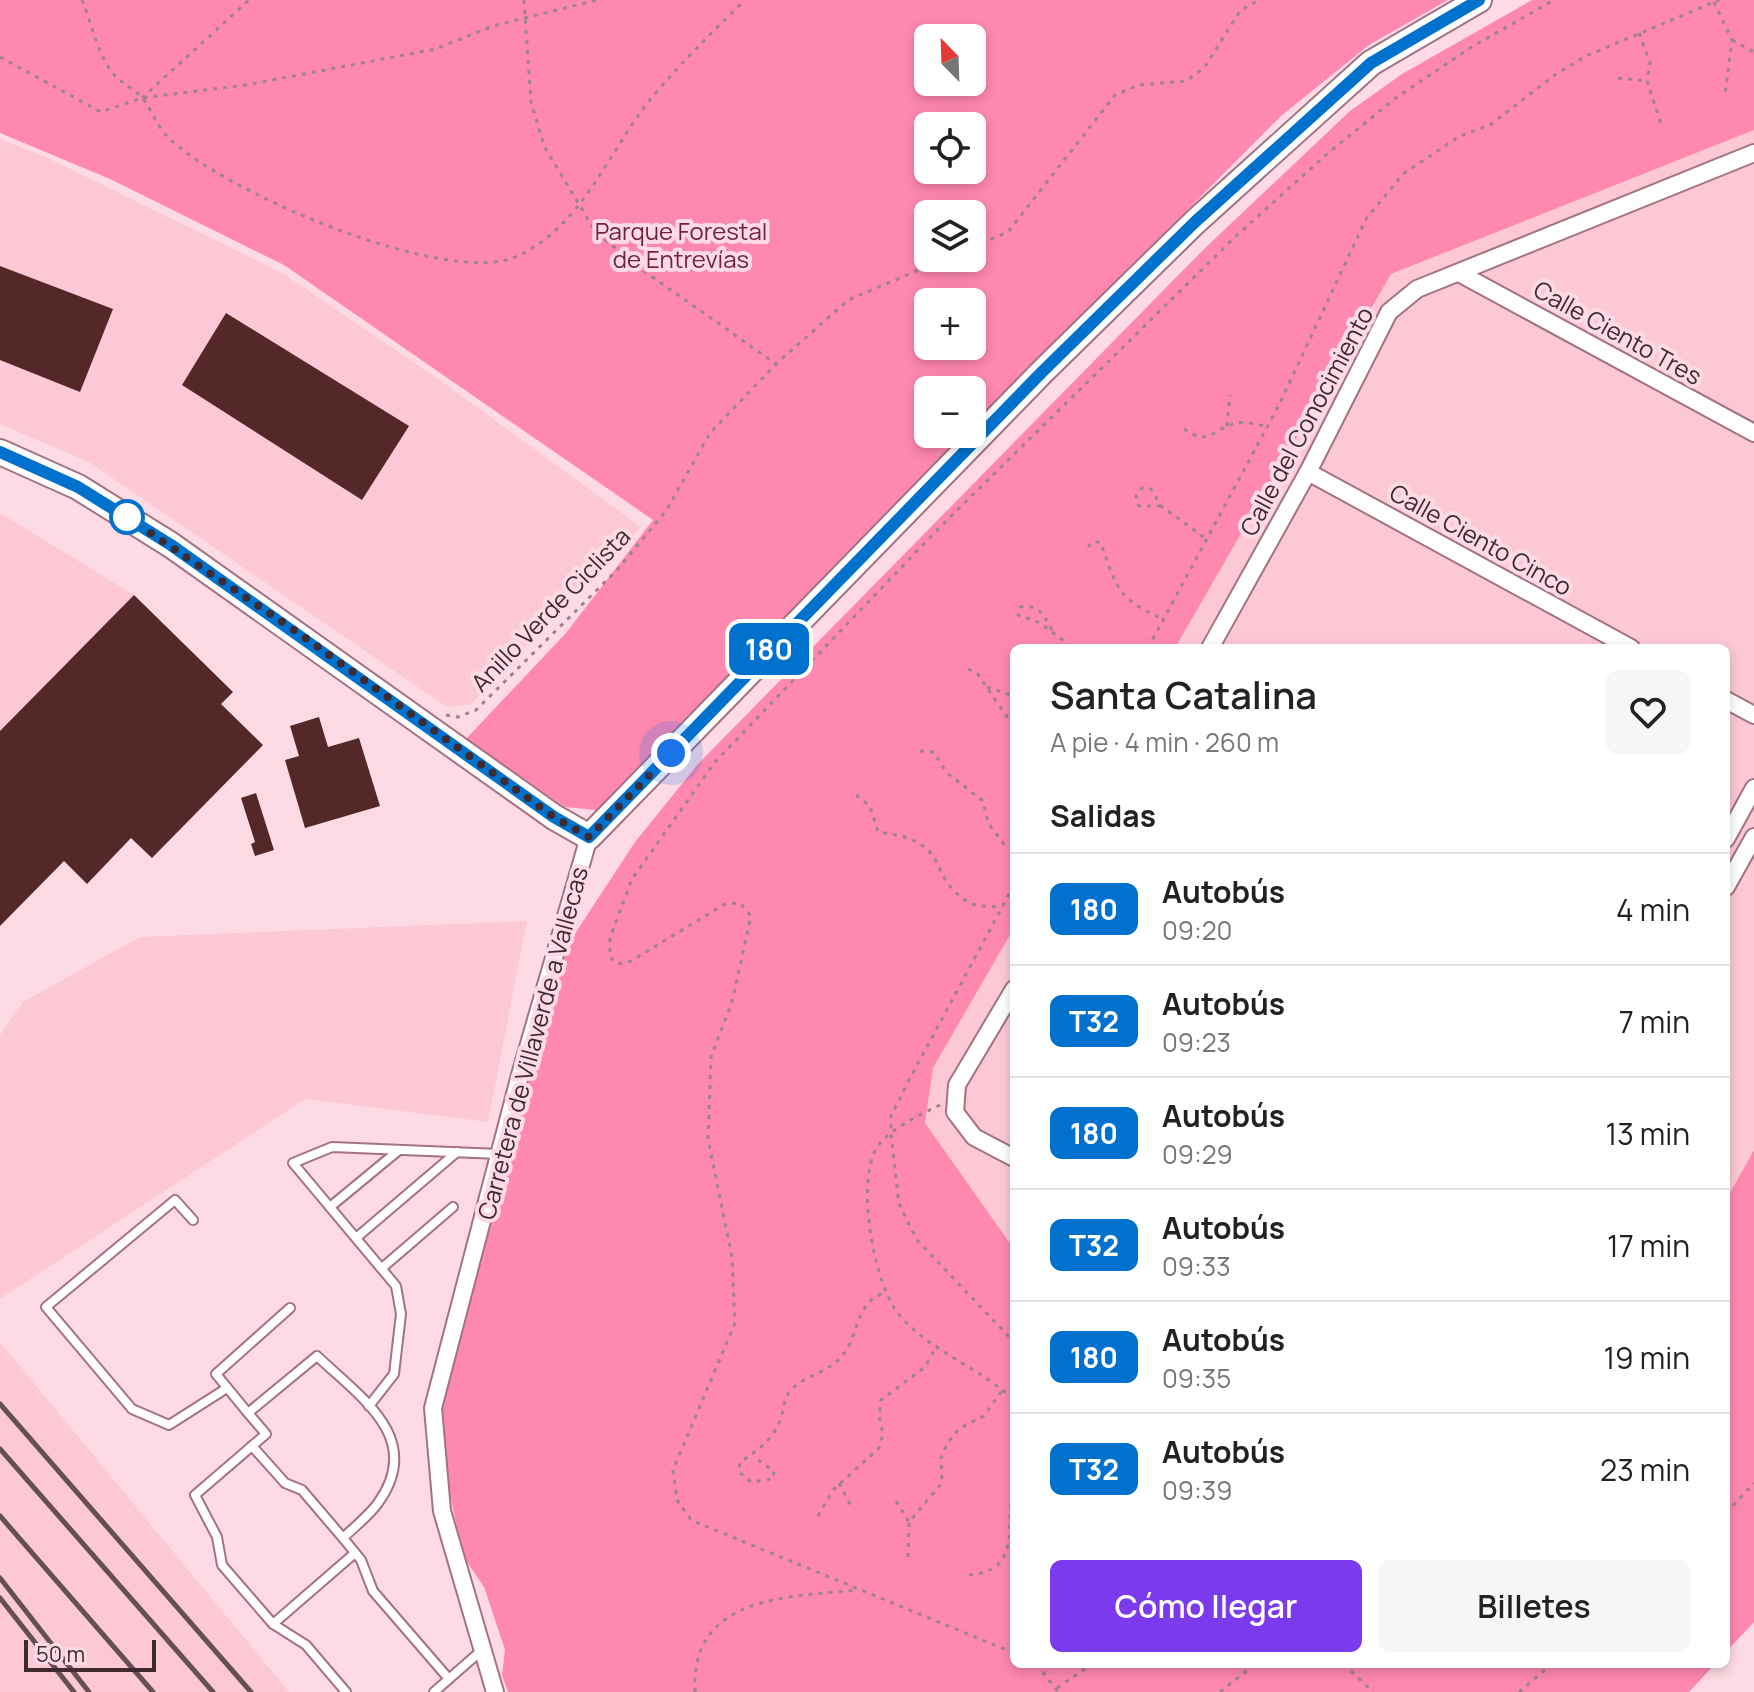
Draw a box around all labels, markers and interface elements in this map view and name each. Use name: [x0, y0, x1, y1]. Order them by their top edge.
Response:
north arrow: [914, 24, 986, 96]
map controls: [914, 24, 986, 448]
button: locate: [914, 112, 986, 184]
button: layers: [914, 200, 986, 272]
park label: Parque Forestal de Entrevías: [595, 214, 767, 275]
street label: Calle Ciento Tres: [1528, 272, 1708, 392]
button: +: [914, 288, 986, 360]
street label: Calle del Conocimiento: [1232, 301, 1380, 541]
button: −: [914, 376, 986, 448]
street label: Calle Ciento Cinco: [1384, 475, 1578, 603]
unlabelled marker: [110, 500, 144, 534]
street label: Anillo Verde Ciclista: [463, 520, 637, 698]
line badge: 180: [723, 623, 815, 675]
text: 180: [745, 630, 793, 668]
text: Santa Catalina: [1050, 668, 1317, 720]
button: heart: [1606, 670, 1690, 754]
text: A pie · 4 min · 260 m: [1050, 724, 1279, 760]
your location: [651, 733, 691, 773]
text: Salidas: [1050, 795, 1156, 836]
street label: Carretera de Villaverde a Vallecas: [469, 863, 595, 1223]
text: Autobús: [1162, 871, 1285, 912]
text: 4 min: [1616, 889, 1690, 930]
text: 180: [1070, 890, 1118, 928]
text: 09:20: [1162, 912, 1232, 948]
text: Autobús: [1162, 983, 1285, 1024]
text: 7 min: [1619, 1001, 1690, 1042]
text: T32: [1069, 1002, 1119, 1040]
text: 09:23: [1162, 1024, 1231, 1060]
text: Autobús: [1162, 1095, 1285, 1136]
text: 13 min: [1605, 1113, 1690, 1154]
text: 180: [1070, 1114, 1118, 1152]
text: 09:29: [1162, 1136, 1233, 1172]
text: Autobús: [1162, 1207, 1285, 1248]
text: 17 min: [1607, 1225, 1690, 1266]
text: T32: [1069, 1226, 1119, 1264]
text: 09:33: [1162, 1248, 1231, 1284]
text: Autobús: [1162, 1319, 1285, 1360]
text: 19 min: [1603, 1337, 1690, 1378]
text: 180: [1070, 1338, 1118, 1376]
text: 09:35: [1162, 1360, 1231, 1396]
text: Autobús: [1162, 1431, 1285, 1472]
text: 23 min: [1600, 1449, 1690, 1490]
text: T32: [1069, 1450, 1119, 1488]
text: 09:39: [1162, 1472, 1232, 1508]
button: Cómo llegar: [1050, 1560, 1362, 1652]
button: Billetes: [1378, 1560, 1690, 1652]
scale bar: [24, 1636, 156, 1672]
text: 50 m: [36, 1639, 85, 1669]

